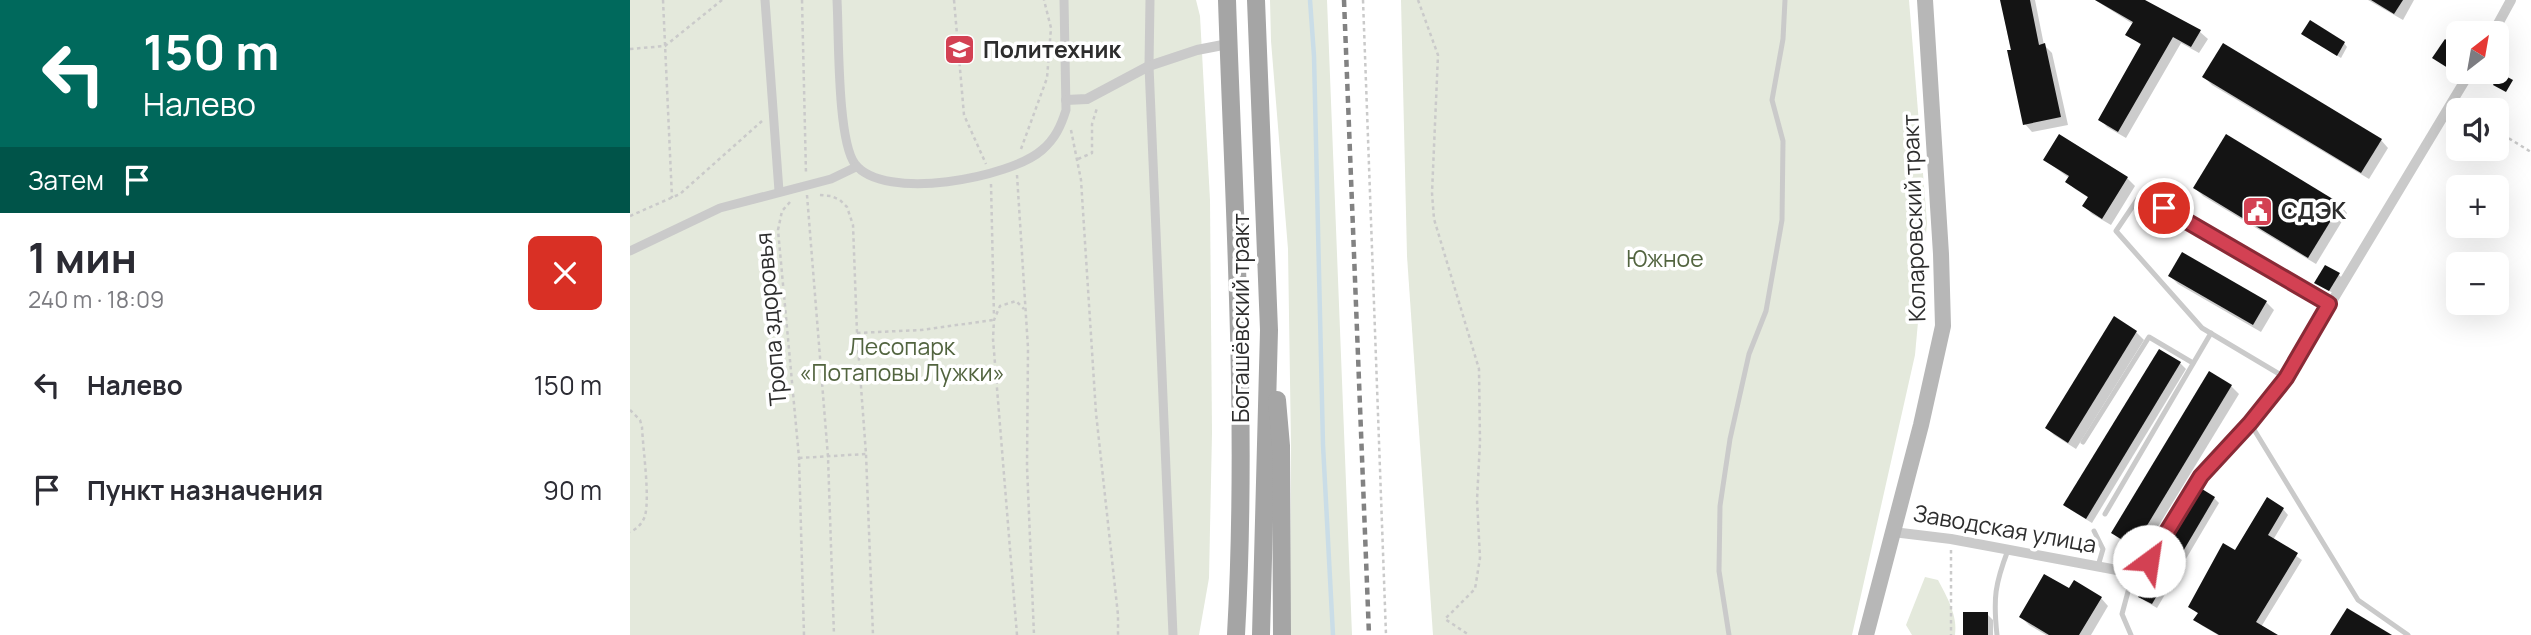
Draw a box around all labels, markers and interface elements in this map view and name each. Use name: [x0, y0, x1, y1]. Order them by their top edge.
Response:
text: 150 m: [143, 18, 279, 85]
north arrow: [2446, 21, 2510, 84]
map controls: [2446, 21, 2509, 315]
icon: left: [28, 28, 119, 119]
school or university icon: Политехник: [943, 33, 977, 67]
place label: Политехник: [983, 33, 1121, 65]
text: Налево: [143, 82, 256, 126]
button: sound: [2446, 98, 2509, 161]
street label: Коларовский тракт: [1893, 113, 1933, 322]
icon: arrive: [118, 161, 156, 199]
text: Затем: [28, 162, 104, 198]
button: +: [2446, 175, 2509, 238]
pin: [2134, 178, 2194, 238]
icon: arrive: [2145, 189, 2183, 227]
public building icon: СДЭК: [2241, 194, 2275, 228]
place label: СДЭК: [2281, 194, 2346, 226]
street label: Богашёвский тракт: [1224, 213, 1256, 423]
text: 1 мин: [28, 228, 137, 286]
street label: Тропа здоровья: [746, 231, 794, 407]
button: close: [528, 236, 602, 310]
park label: Южное: [1626, 242, 1704, 274]
button: −: [2446, 252, 2509, 315]
text: 240 m · 18:09: [28, 283, 164, 315]
park label: Лесопарк «Потаповы Лужки»: [799, 330, 1005, 388]
icon: left: [28, 366, 66, 404]
text: Налево: [87, 367, 183, 403]
text: 150 m: [534, 367, 602, 403]
icon: arrive: [28, 471, 66, 509]
text: Пункт назначения: [87, 472, 323, 508]
text: 90 m: [543, 472, 602, 508]
street label: Заводская улица: [1911, 496, 2099, 560]
position arrow: [2112, 524, 2186, 598]

